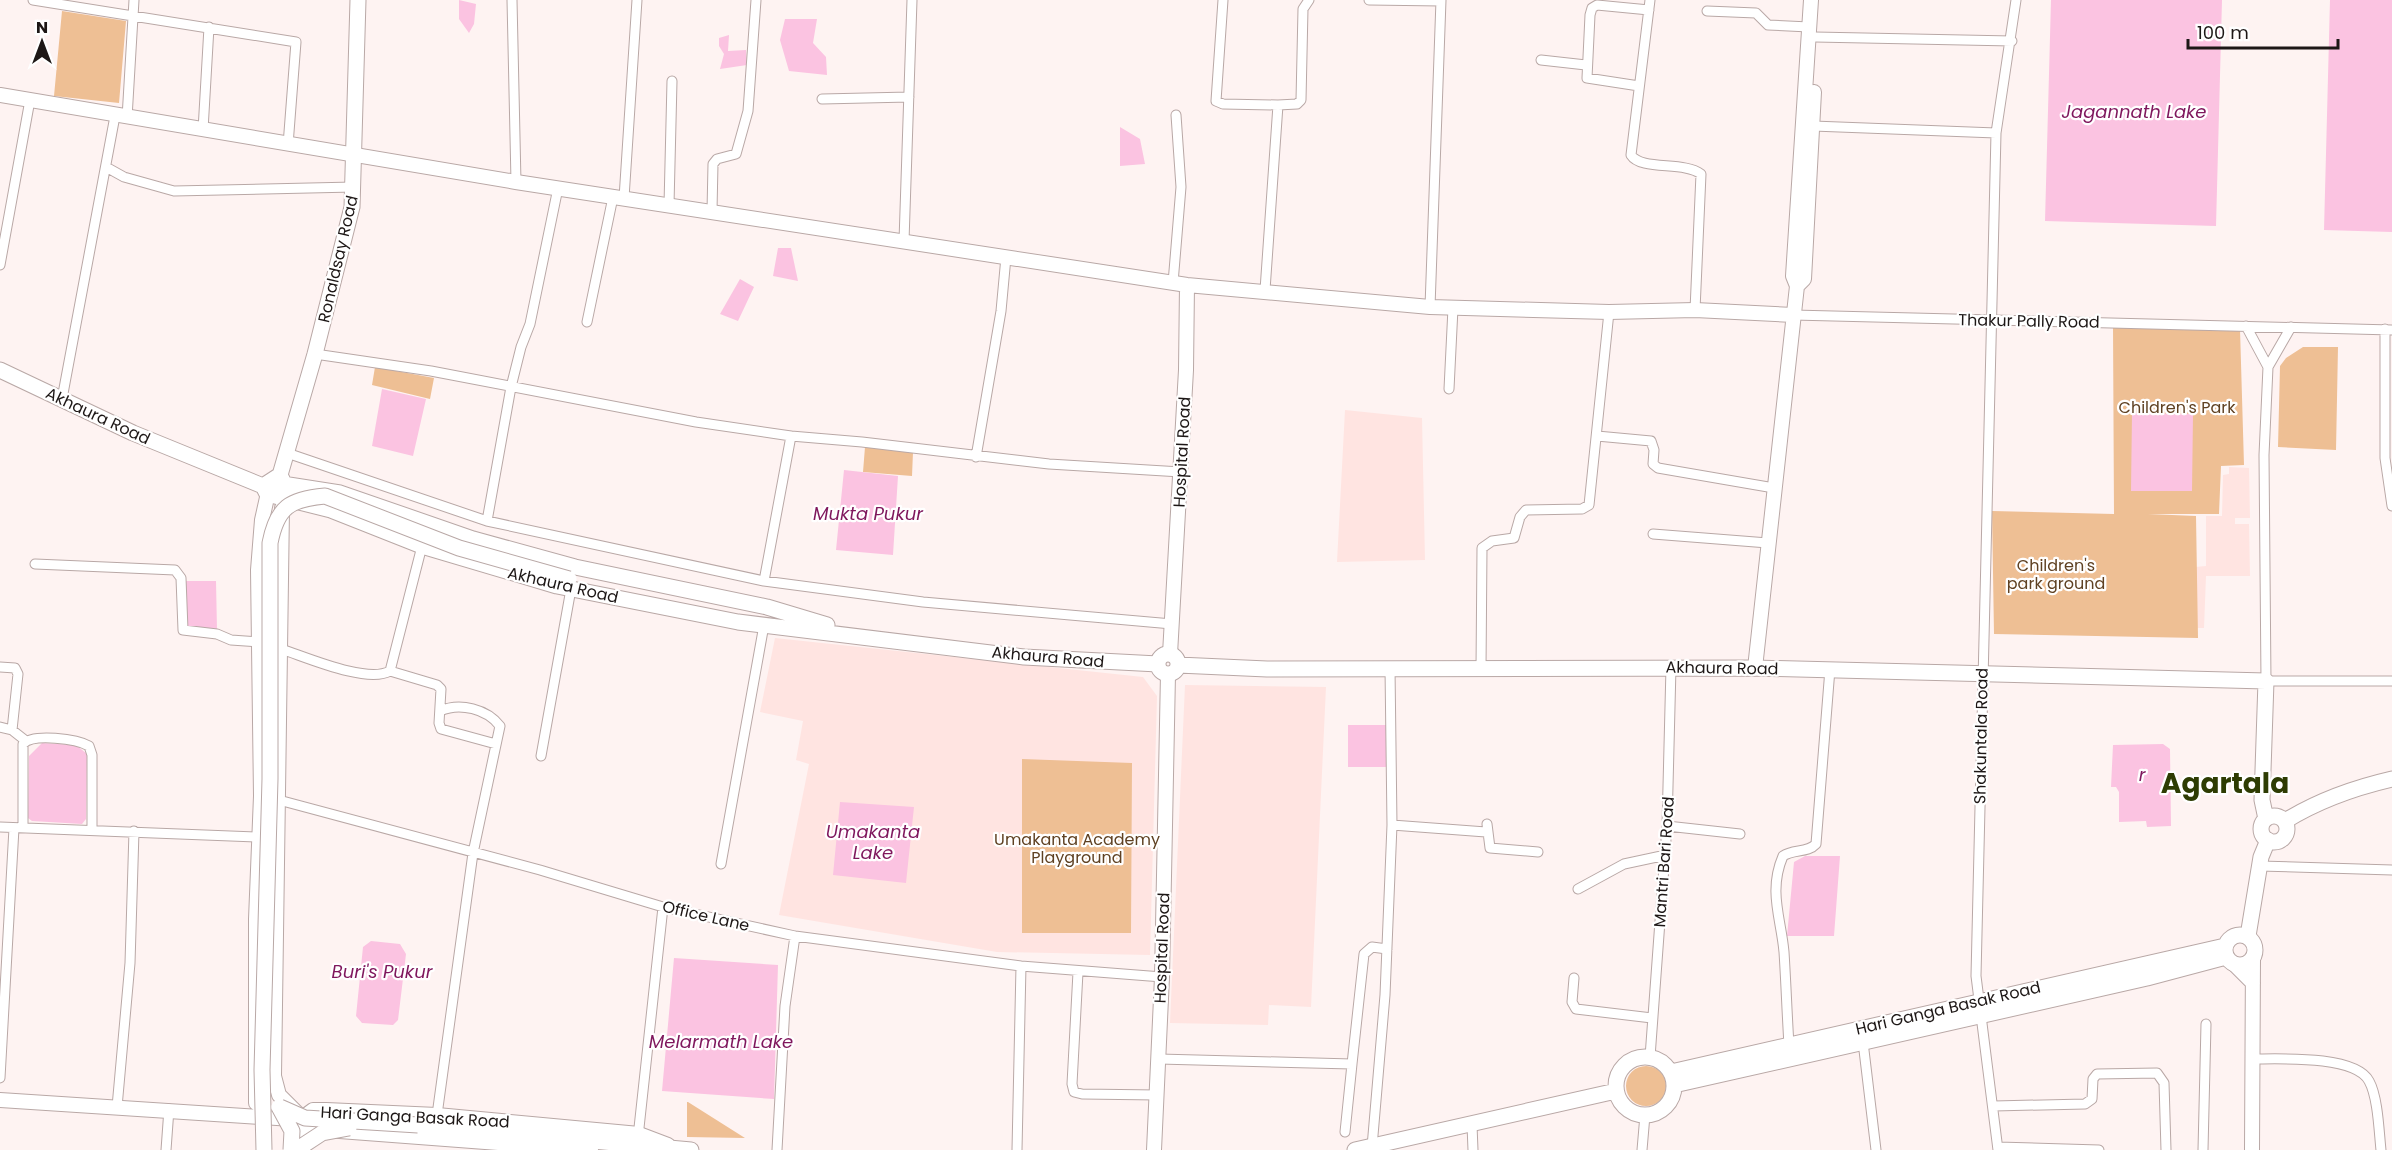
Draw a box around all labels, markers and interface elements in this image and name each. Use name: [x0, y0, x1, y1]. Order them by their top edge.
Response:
north arrow: [12, 12, 72, 72]
scale bar: [2188, 12, 2338, 50]
text: N: [36, 16, 48, 39]
text: 100 m: [2197, 20, 2249, 45]
water label: Jagannath Lake: [2061, 99, 2207, 124]
street label: Ronaldsay Road: [312, 193, 364, 325]
street label: Thakur Pally Road: [1958, 308, 2100, 334]
street label: Akhaura Road: [42, 382, 154, 450]
street label: Hospital Road: [1168, 396, 1196, 508]
park label: Children's Park: [2119, 396, 2236, 419]
water label: Mukta Pukur: [813, 501, 924, 526]
park label: Children's park ground: [2007, 554, 2105, 595]
street label: Akhaura Road: [505, 561, 621, 609]
street label: Akhaura Road: [991, 641, 1105, 673]
street label: Akhaura Road: [1665, 656, 1779, 680]
street label: Shakuntala Road: [1968, 668, 1994, 804]
water label: r: [2139, 762, 2147, 787]
district label: Agartala: [2161, 764, 2289, 803]
street label: Mantri Bari Road: [1648, 796, 1680, 928]
water label: Umakanta Lake: [826, 819, 920, 865]
park label: Umakanta Academy Playground: [994, 828, 1160, 869]
street label: Hospital Road: [1149, 892, 1175, 1004]
street label: Office Lane: [660, 895, 752, 937]
water label: Buri's Pukur: [332, 959, 434, 984]
street label: Hari Ganga Basak Road: [1853, 975, 2043, 1041]
water label: Melarmath Lake: [649, 1029, 793, 1054]
street label: Hari Ganga Basak Road: [320, 1101, 510, 1133]

